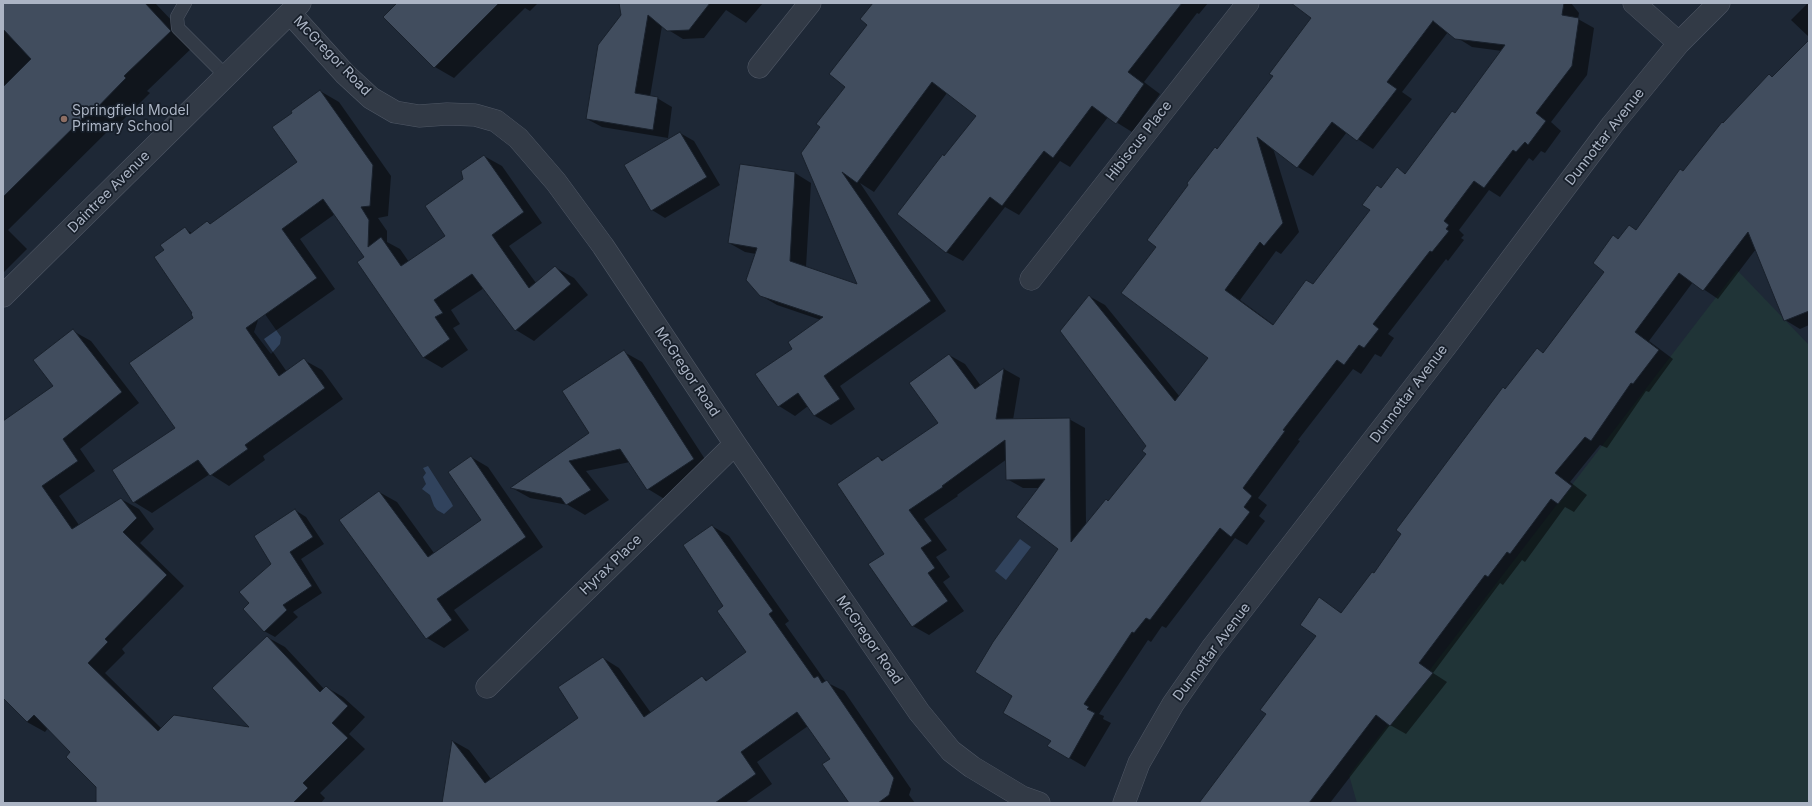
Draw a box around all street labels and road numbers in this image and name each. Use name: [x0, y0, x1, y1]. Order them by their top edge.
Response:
street label: McGregor Road: [290, 13, 374, 99]
street label: Dunnottar Avenue: [1562, 85, 1648, 189]
street label: Hibiscus Place: [1102, 98, 1176, 184]
street label: Daintree Avenue: [65, 148, 153, 236]
street label: McGregor Road: [651, 324, 723, 420]
street label: Dunnottar Avenue: [1367, 342, 1451, 446]
street label: Hyrax Place: [577, 531, 645, 599]
street label: McGregor Road: [832, 592, 906, 688]
street label: Dunnottar Avenue: [1170, 600, 1254, 704]

